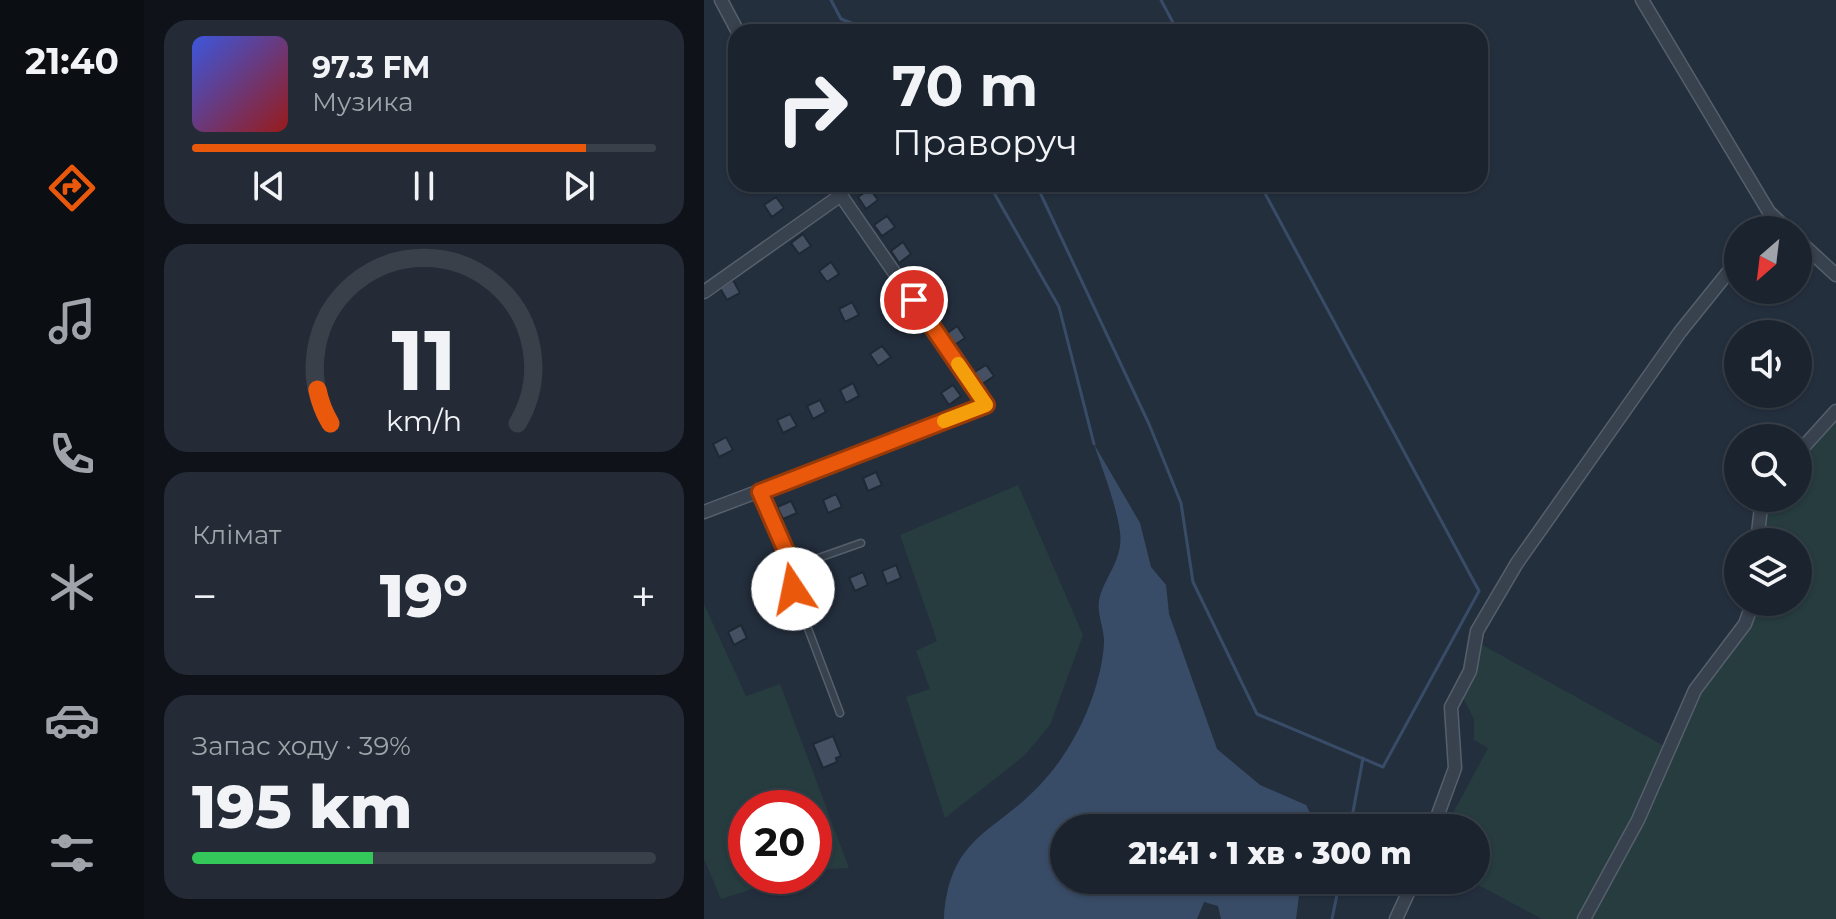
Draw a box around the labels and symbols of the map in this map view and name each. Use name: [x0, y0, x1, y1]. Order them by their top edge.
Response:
north arrow: [1724, 216, 1812, 304]
pin: [880, 266, 948, 334]
position arrow: [751, 547, 835, 631]
speed limit sign: 20: [728, 790, 832, 894]

